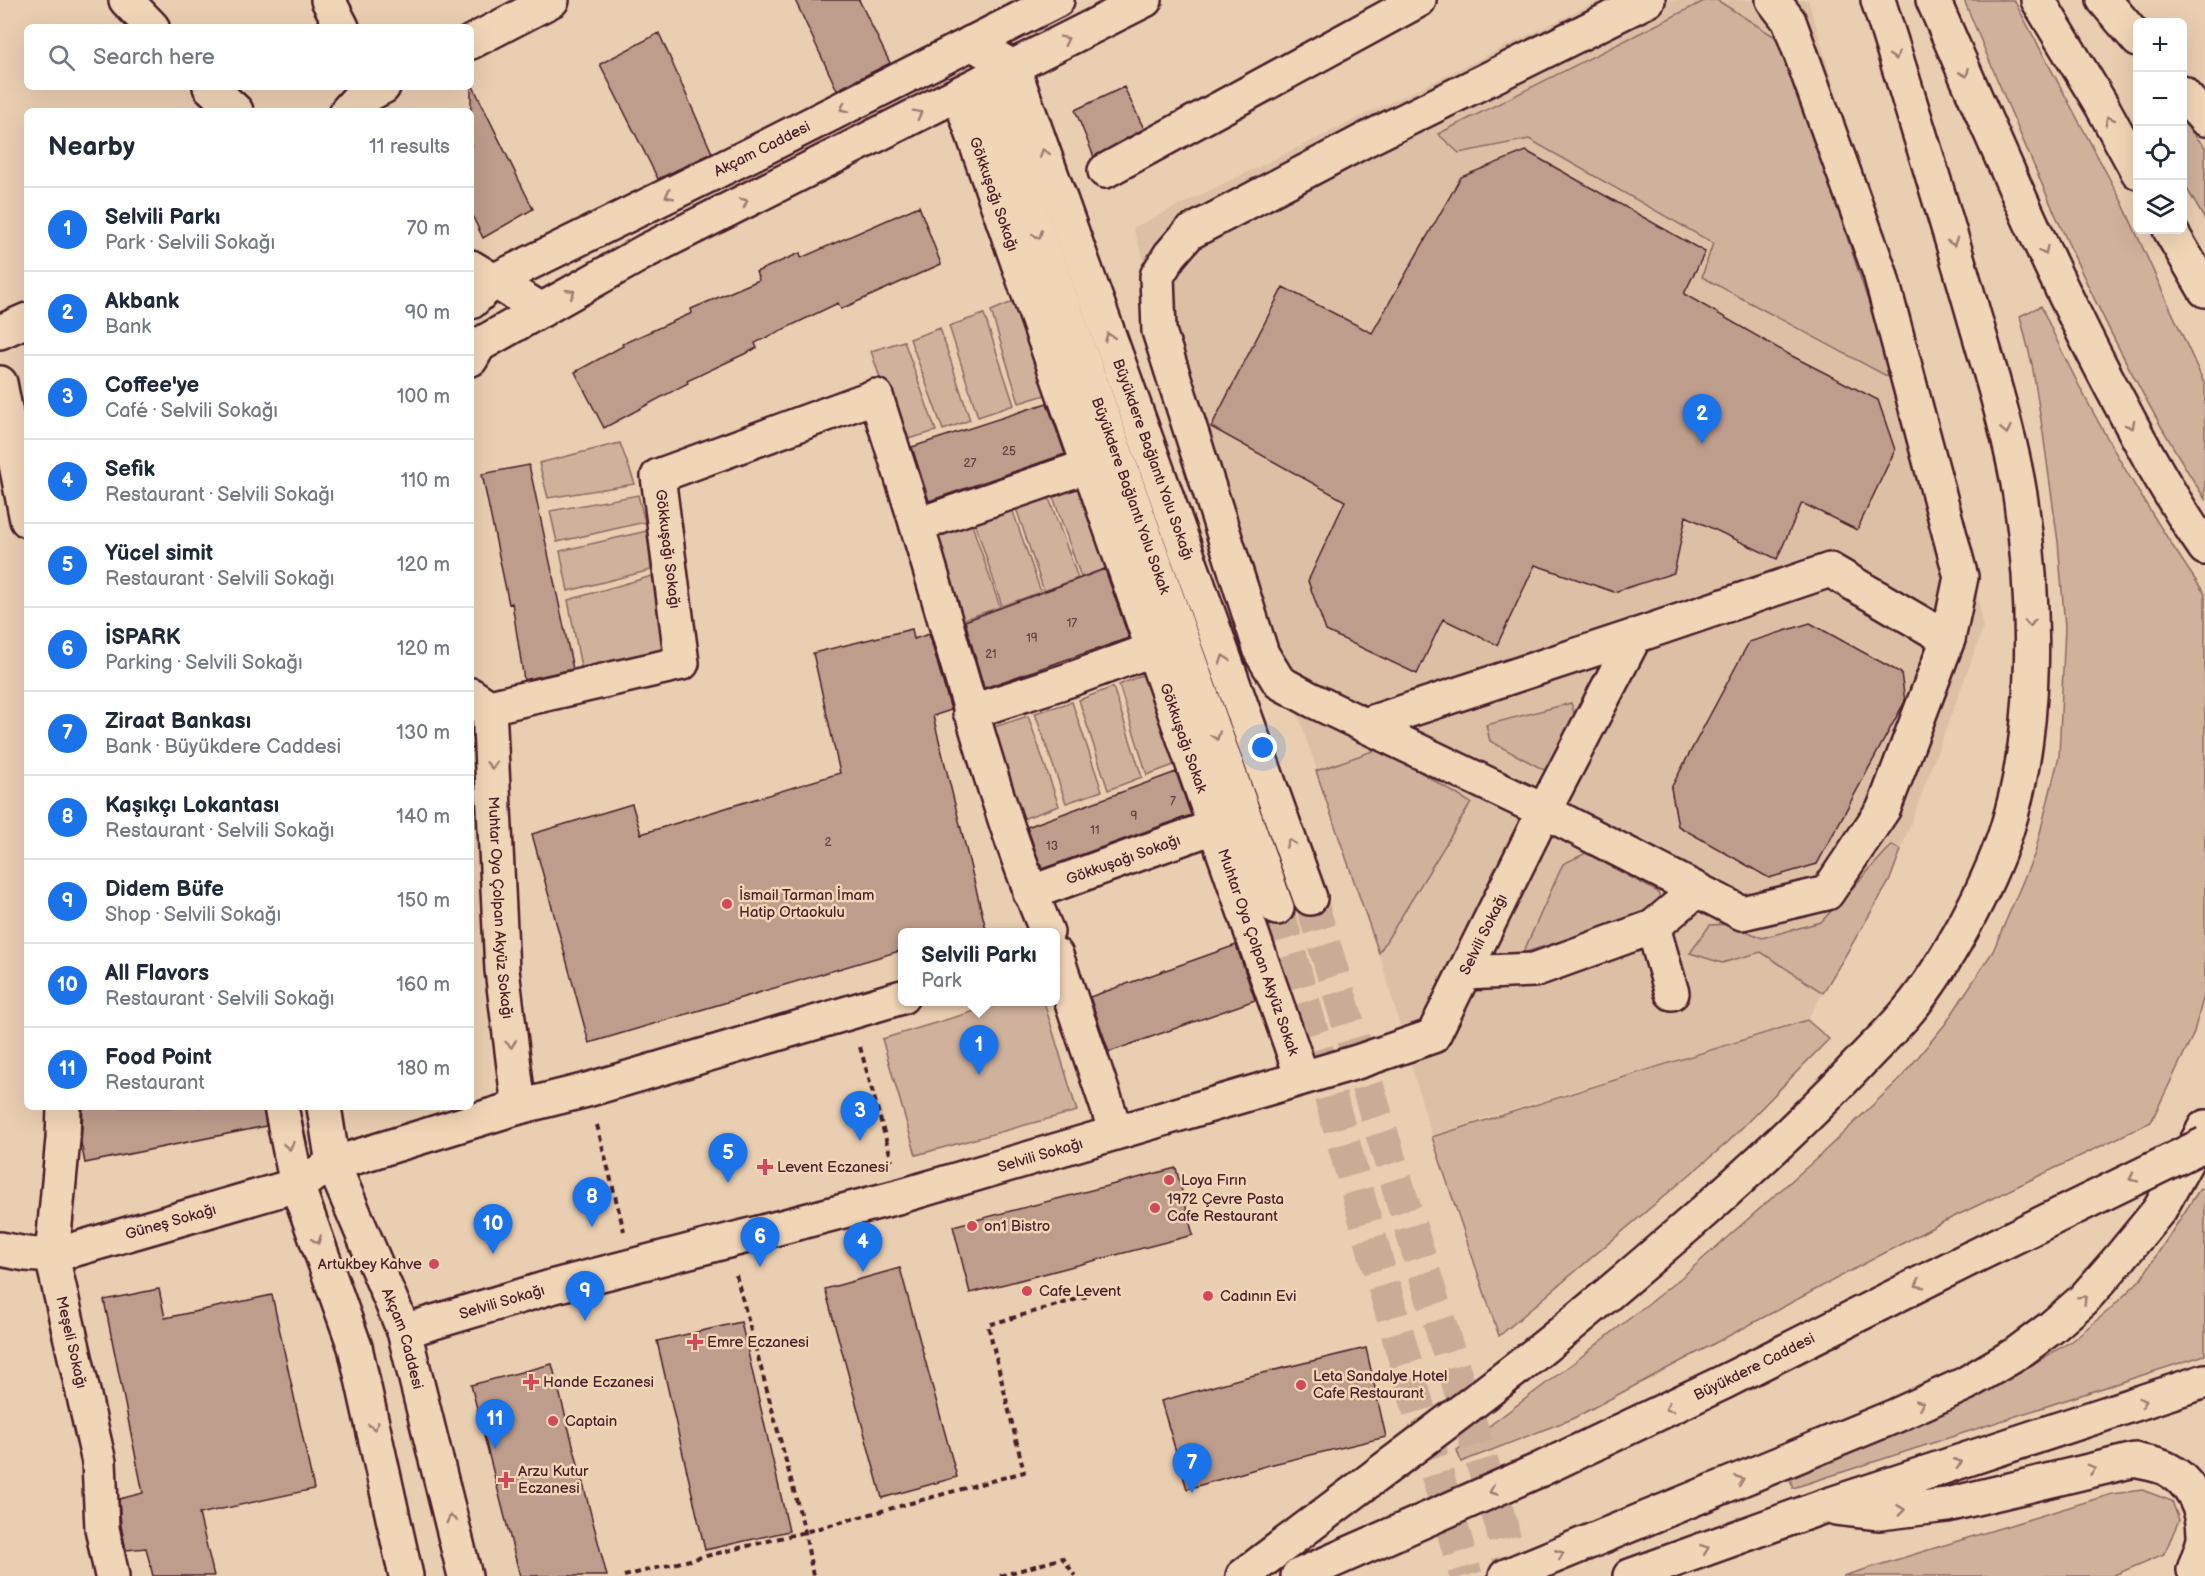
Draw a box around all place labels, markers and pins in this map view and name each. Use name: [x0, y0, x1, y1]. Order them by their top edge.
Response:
pin: 2: [1682, 394, 1722, 444]
place label: İsmail Tarman İmam Hatip Ortaokulu: [739, 886, 874, 922]
marker: İsmail Tarman İmam Hatip Ortaokulu: [720, 897, 734, 911]
pin: 1: [960, 1026, 998, 1075]
pin: 3: [840, 1092, 880, 1141]
pin: 5: [708, 1134, 748, 1183]
place label: Levent Eczanesi: [777, 1158, 889, 1177]
marker: Levent Eczanesi: [758, 1160, 772, 1174]
place label: Loya Fırın: [1181, 1171, 1246, 1190]
marker: Loya Fırın: [1162, 1173, 1176, 1187]
pin: 8: [572, 1178, 612, 1227]
place label: 1972 Çevre Pasta Cafe Restaurant: [1167, 1190, 1284, 1226]
marker: 1972 Çevre Pasta Cafe Restaurant: [1148, 1201, 1162, 1215]
pin: 10: [474, 1204, 512, 1254]
place label: on1 Bistro: [984, 1217, 1050, 1236]
pin: 6: [740, 1218, 780, 1267]
marker: on1 Bistro: [965, 1219, 979, 1233]
pin: 4: [844, 1222, 882, 1272]
place label: Artukbey Kahve: [318, 1255, 422, 1274]
marker: Artukbey Kahve: [427, 1257, 441, 1271]
pin: 9: [566, 1272, 604, 1321]
place label: Cafe Levent: [1039, 1282, 1122, 1301]
marker: Cafe Levent: [1020, 1284, 1034, 1298]
place label: Cadının Evi: [1220, 1287, 1296, 1306]
marker: Cadının Evi: [1201, 1289, 1215, 1303]
place label: Emre Eczanesi: [707, 1333, 809, 1352]
marker: Emre Eczanesi: [688, 1335, 702, 1349]
place label: Leta Sandalye Hotel Cafe Restaurant: [1313, 1367, 1447, 1403]
place label: Hande Eczanesi: [543, 1373, 654, 1392]
marker: Hande Eczanesi: [524, 1375, 538, 1389]
marker: Leta Sandalye Hotel Cafe Restaurant: [1294, 1378, 1308, 1392]
pin: 11: [476, 1400, 514, 1449]
place label: Captain: [565, 1412, 617, 1431]
marker: Captain: [546, 1414, 560, 1428]
pin: 7: [1172, 1444, 1212, 1493]
place label: Arzu Kutur Eczanesi: [518, 1462, 589, 1498]
marker: Arzu Kutur Eczanesi: [499, 1473, 513, 1487]

